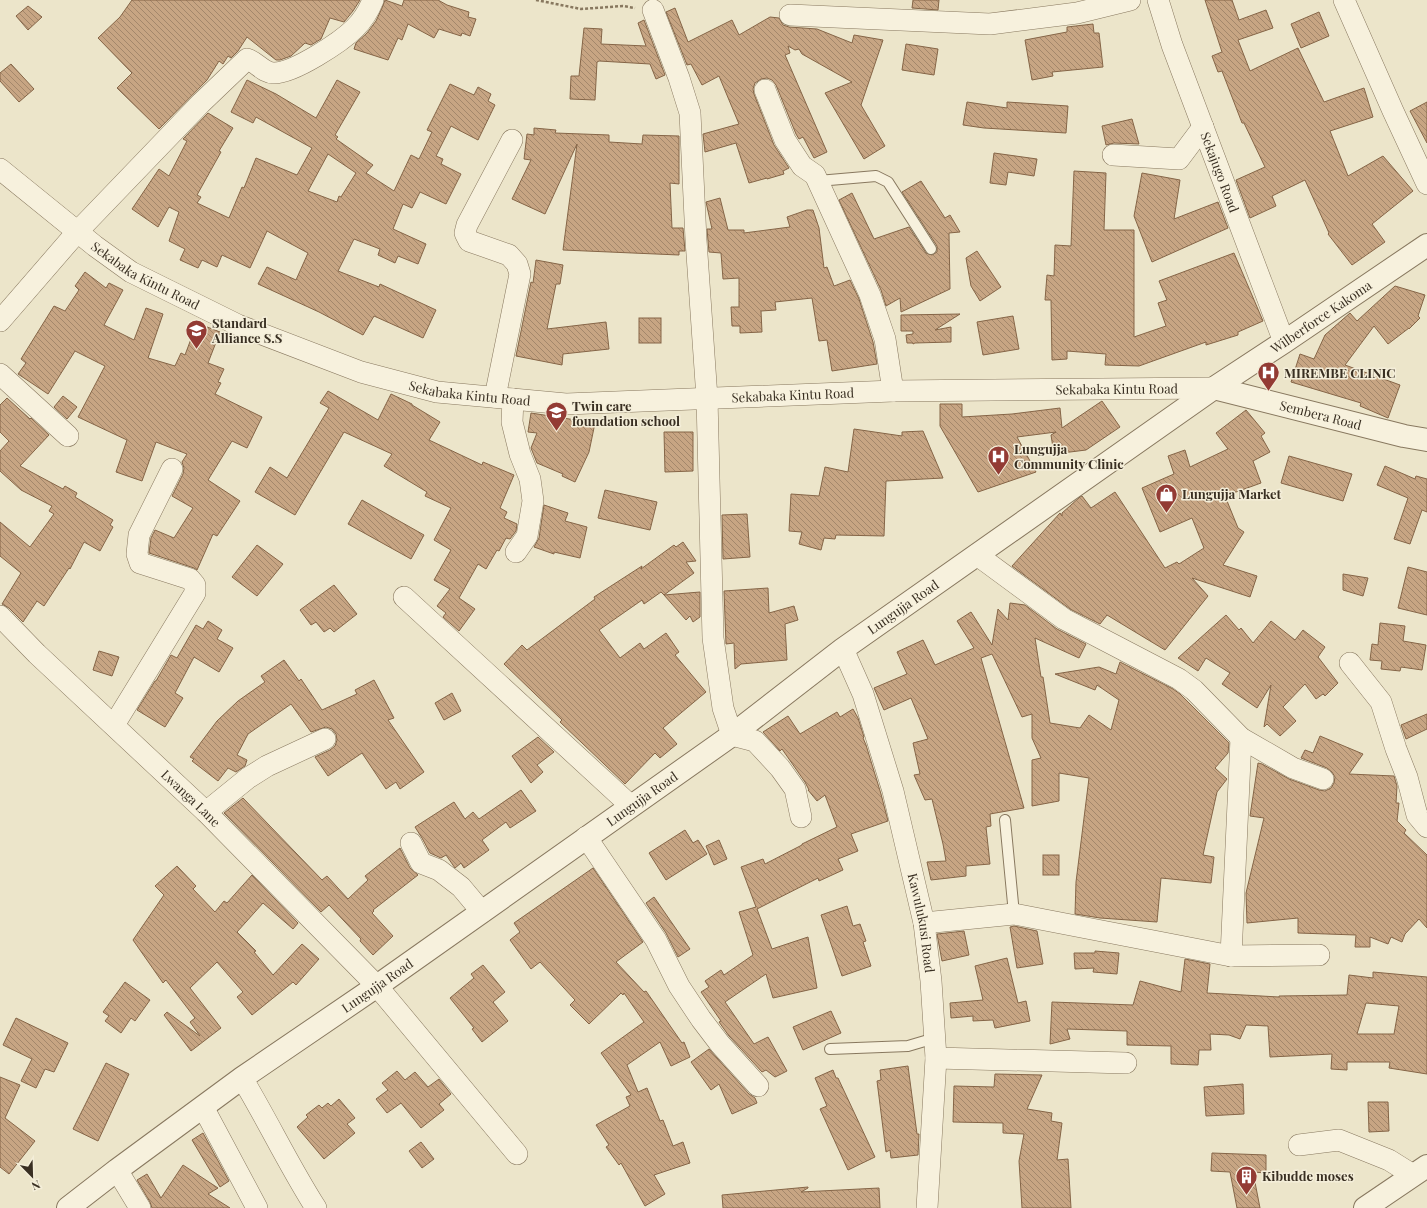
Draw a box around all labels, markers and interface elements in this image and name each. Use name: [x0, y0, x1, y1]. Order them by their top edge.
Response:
street label: Sekajugo Road: [1197, 129, 1243, 215]
street label: Sekabaka Kintu Road: [88, 237, 203, 313]
street label: Wilberforce Kakoma: [1266, 276, 1375, 357]
place label: Standard Alliance S.S: [211, 314, 283, 346]
school or university icon: Standard Alliance S.S: [183, 317, 209, 350]
hospital icon: MIREMBE CLINIC: [1256, 360, 1282, 393]
place label: MIREMBE CLINIC: [1284, 364, 1396, 381]
street label: Sekabaka Kintu Road: [407, 376, 532, 409]
street label: Sekabaka Kintu Road: [1055, 379, 1179, 397]
street label: Sekabaka Kintu Road: [731, 384, 855, 405]
street label: Sembera Road: [1278, 396, 1364, 433]
place label: Twin care foundation school: [572, 397, 680, 429]
school or university icon: Twin care foundation school: [543, 400, 569, 433]
place label: Lungujja Community Clinic: [1014, 440, 1124, 472]
hospital icon: Lungujja Community Clinic: [986, 443, 1012, 476]
shop icon: Lungujja Market: [1153, 481, 1179, 514]
place label: Lungujja Market: [1182, 485, 1281, 502]
street label: Lungujja Road: [864, 575, 942, 637]
street label: Lwanga Lane: [158, 766, 225, 830]
street label: Lungujja Road: [603, 767, 681, 829]
street label: Kawulukusi Road: [905, 871, 939, 974]
street label: Lungujja Road: [338, 954, 416, 1016]
north arrow: [12, 1156, 52, 1196]
building icon: Kibudde moses: [1233, 1163, 1259, 1196]
place label: Kibudde moses: [1262, 1167, 1354, 1184]
text: N: [29, 1177, 43, 1194]

